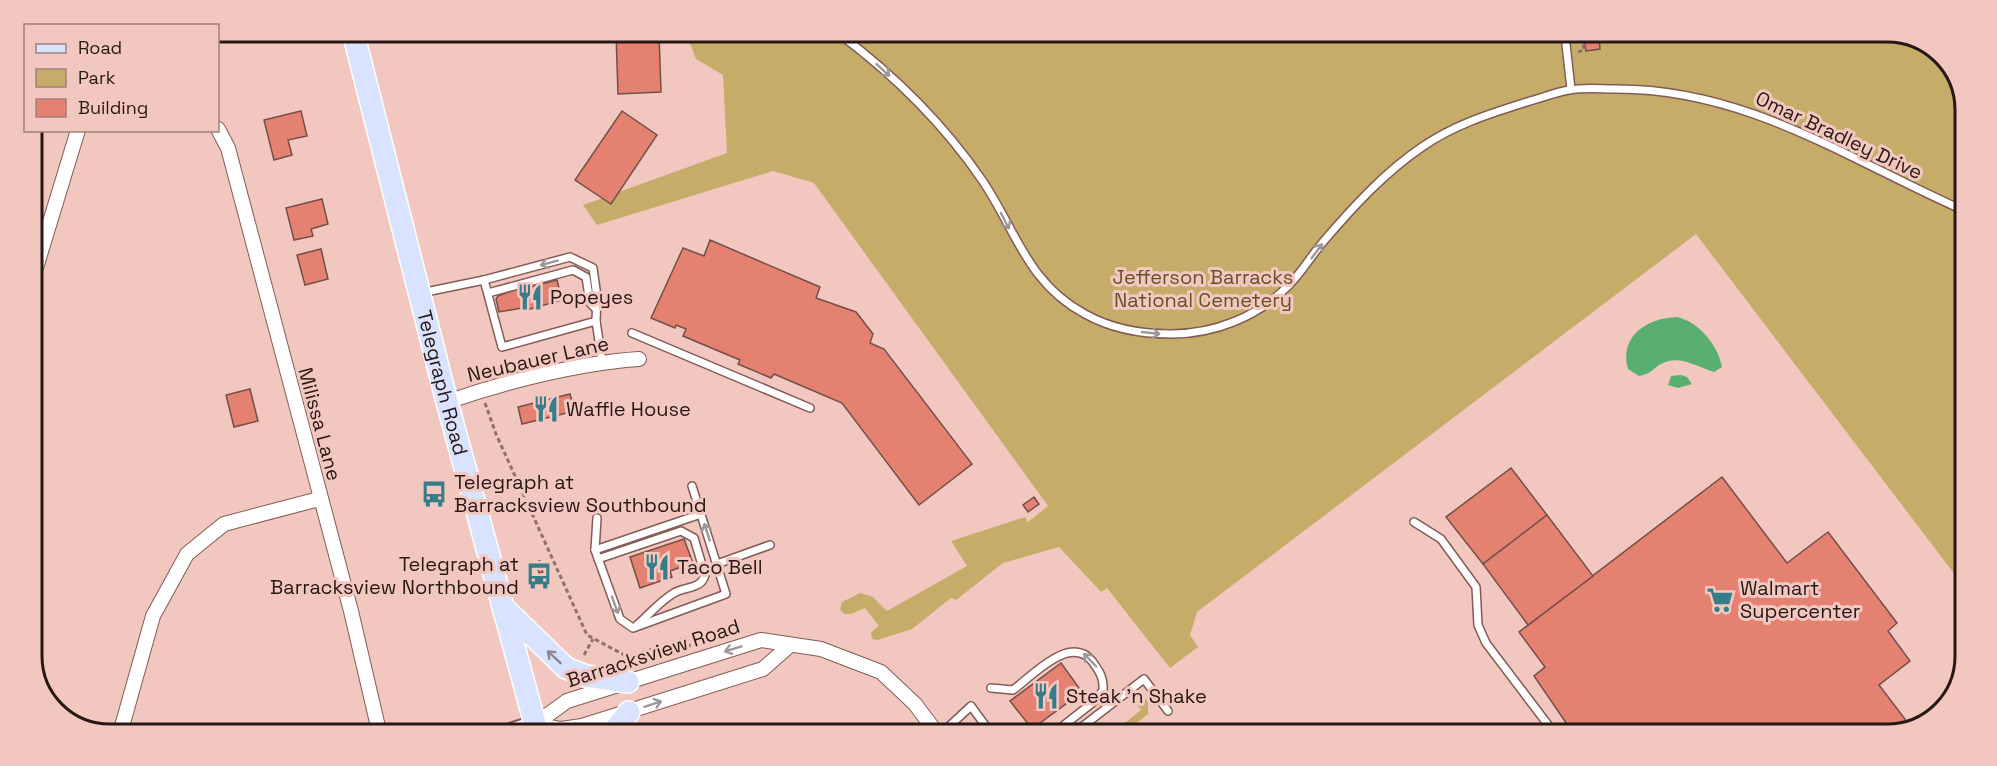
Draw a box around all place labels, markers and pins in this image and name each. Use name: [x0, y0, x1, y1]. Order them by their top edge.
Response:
restaurant icon: Popeyes: [515, 282, 545, 312]
place label: Popeyes: [550, 284, 633, 310]
restaurant icon: Waffle House: [531, 394, 561, 424]
place label: Waffle House: [566, 396, 691, 422]
place label: Telegraph at Barracksview Southbound: [454, 469, 707, 518]
bus stop icon: Telegraph at Barracksview Southbound: [419, 479, 449, 509]
place label: Telegraph at Barracksview Northbound: [270, 551, 519, 600]
restaurant icon: Taco Bell: [642, 552, 672, 582]
place label: Taco Bell: [677, 554, 763, 580]
bus stop icon: Telegraph at Barracksview Northbound: [524, 561, 554, 591]
place label: Walmart Supercenter: [1740, 575, 1860, 624]
supermarket icon: Walmart Supercenter: [1705, 585, 1735, 615]
restaurant icon: Steak 'n Shake: [1031, 681, 1061, 711]
place label: Steak 'n Shake: [1066, 683, 1207, 709]

